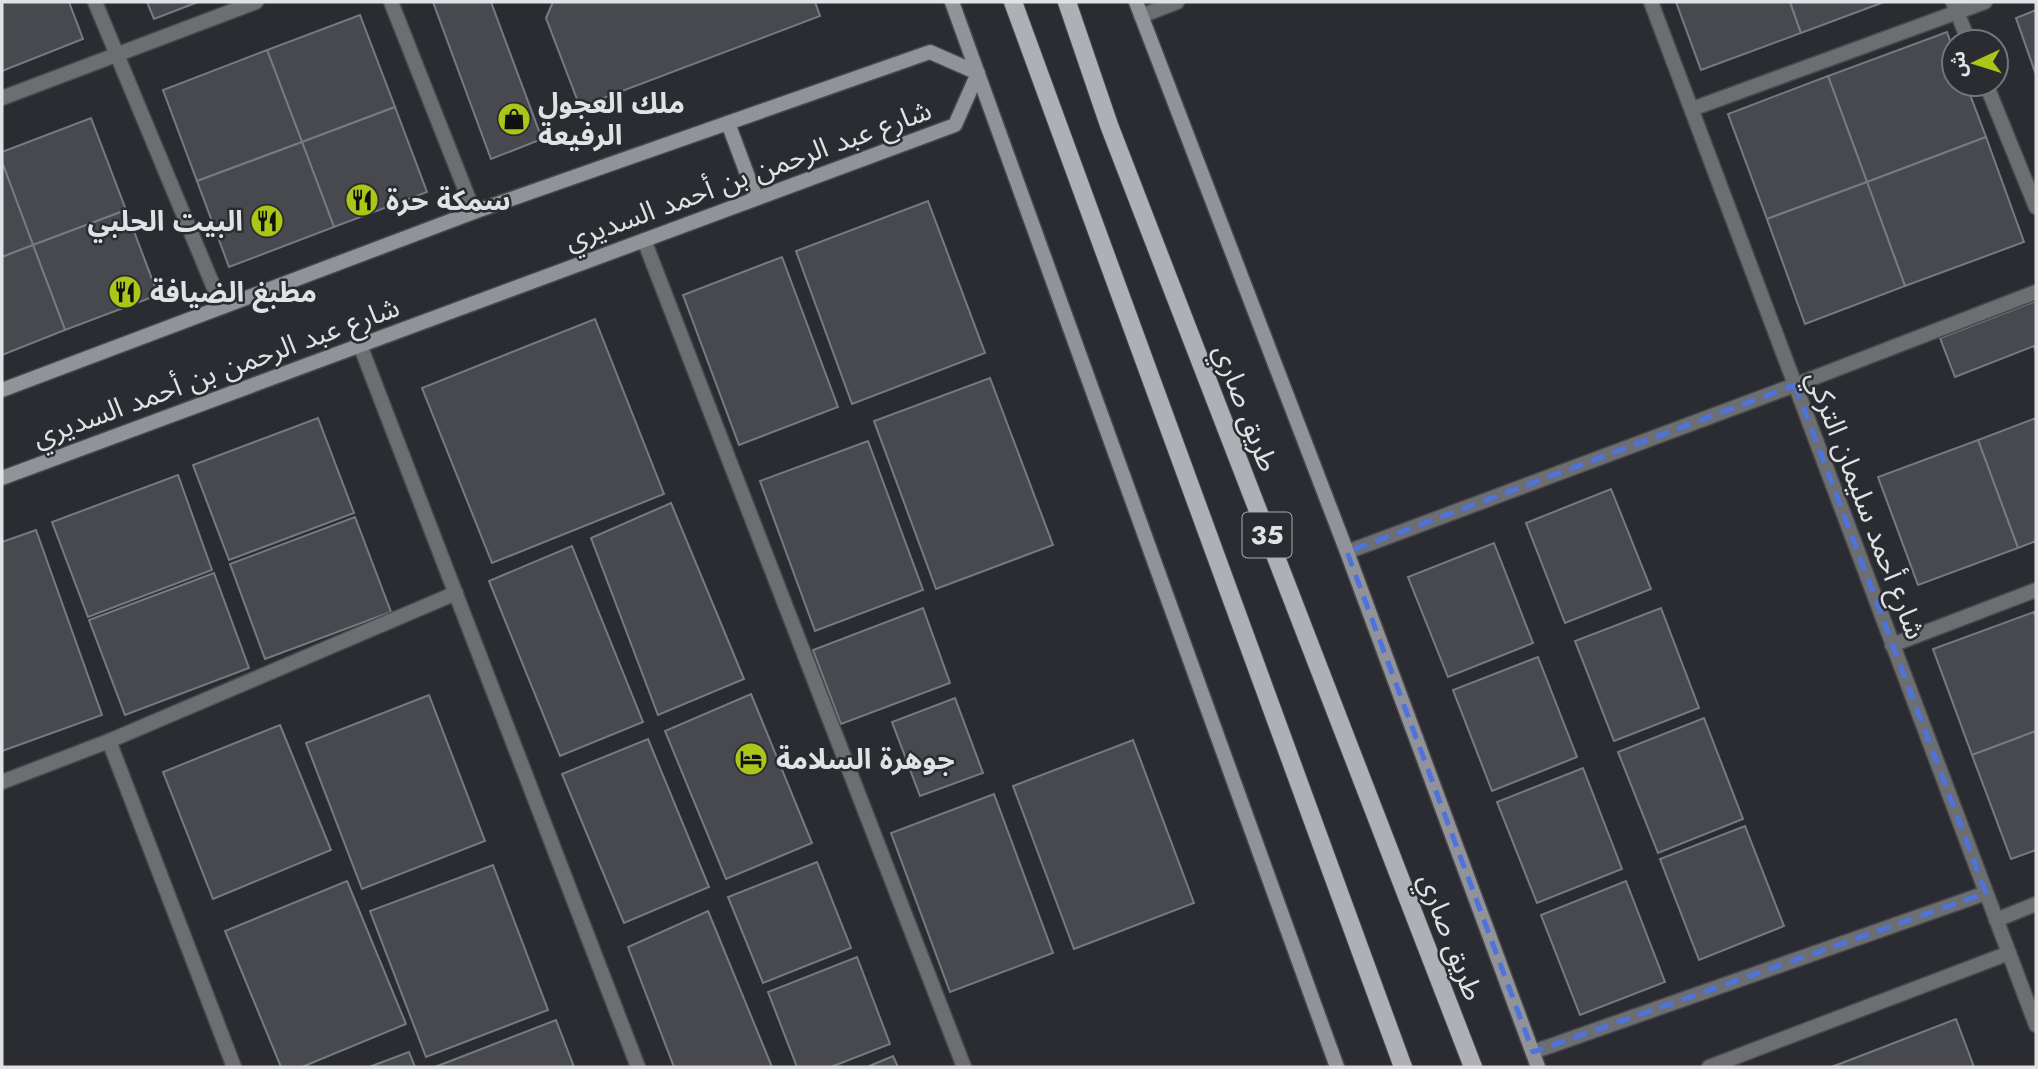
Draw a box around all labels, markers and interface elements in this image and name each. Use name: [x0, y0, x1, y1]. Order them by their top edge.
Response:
north arrow: [1940, 28, 2010, 98]
text: ش: [1944, 50, 1973, 78]
place label: ملك العجول الرفيعة: [538, 83, 685, 156]
street label: شارع عبد الرحمن بن أحمد السديري: [559, 89, 937, 261]
shop icon: ملك العجول الرفيعة: [495, 100, 533, 138]
place label: سمكة حرة: [386, 180, 511, 221]
restaurant icon: سمكة حرة: [343, 181, 381, 219]
place label: البيت الحلبي: [87, 201, 243, 243]
restaurant icon: البيت الحلبي: [248, 202, 286, 240]
place label: مطبغ الضيافة: [150, 272, 317, 313]
restaurant icon: مطبغ الضيافة: [106, 273, 144, 311]
street label: شارع عبد الرحمن بن أحمد السديري: [27, 286, 405, 458]
street label: طريق صاري: [1202, 338, 1289, 478]
street label: شارع أحمد سليمان التركي: [1795, 365, 1936, 645]
road number: 35: [1242, 512, 1292, 558]
place label: جوهرة السلامة: [776, 739, 955, 780]
hotel icon: جوهرة السلامة: [732, 740, 770, 778]
street label: طريق صاري: [1407, 867, 1494, 1007]

